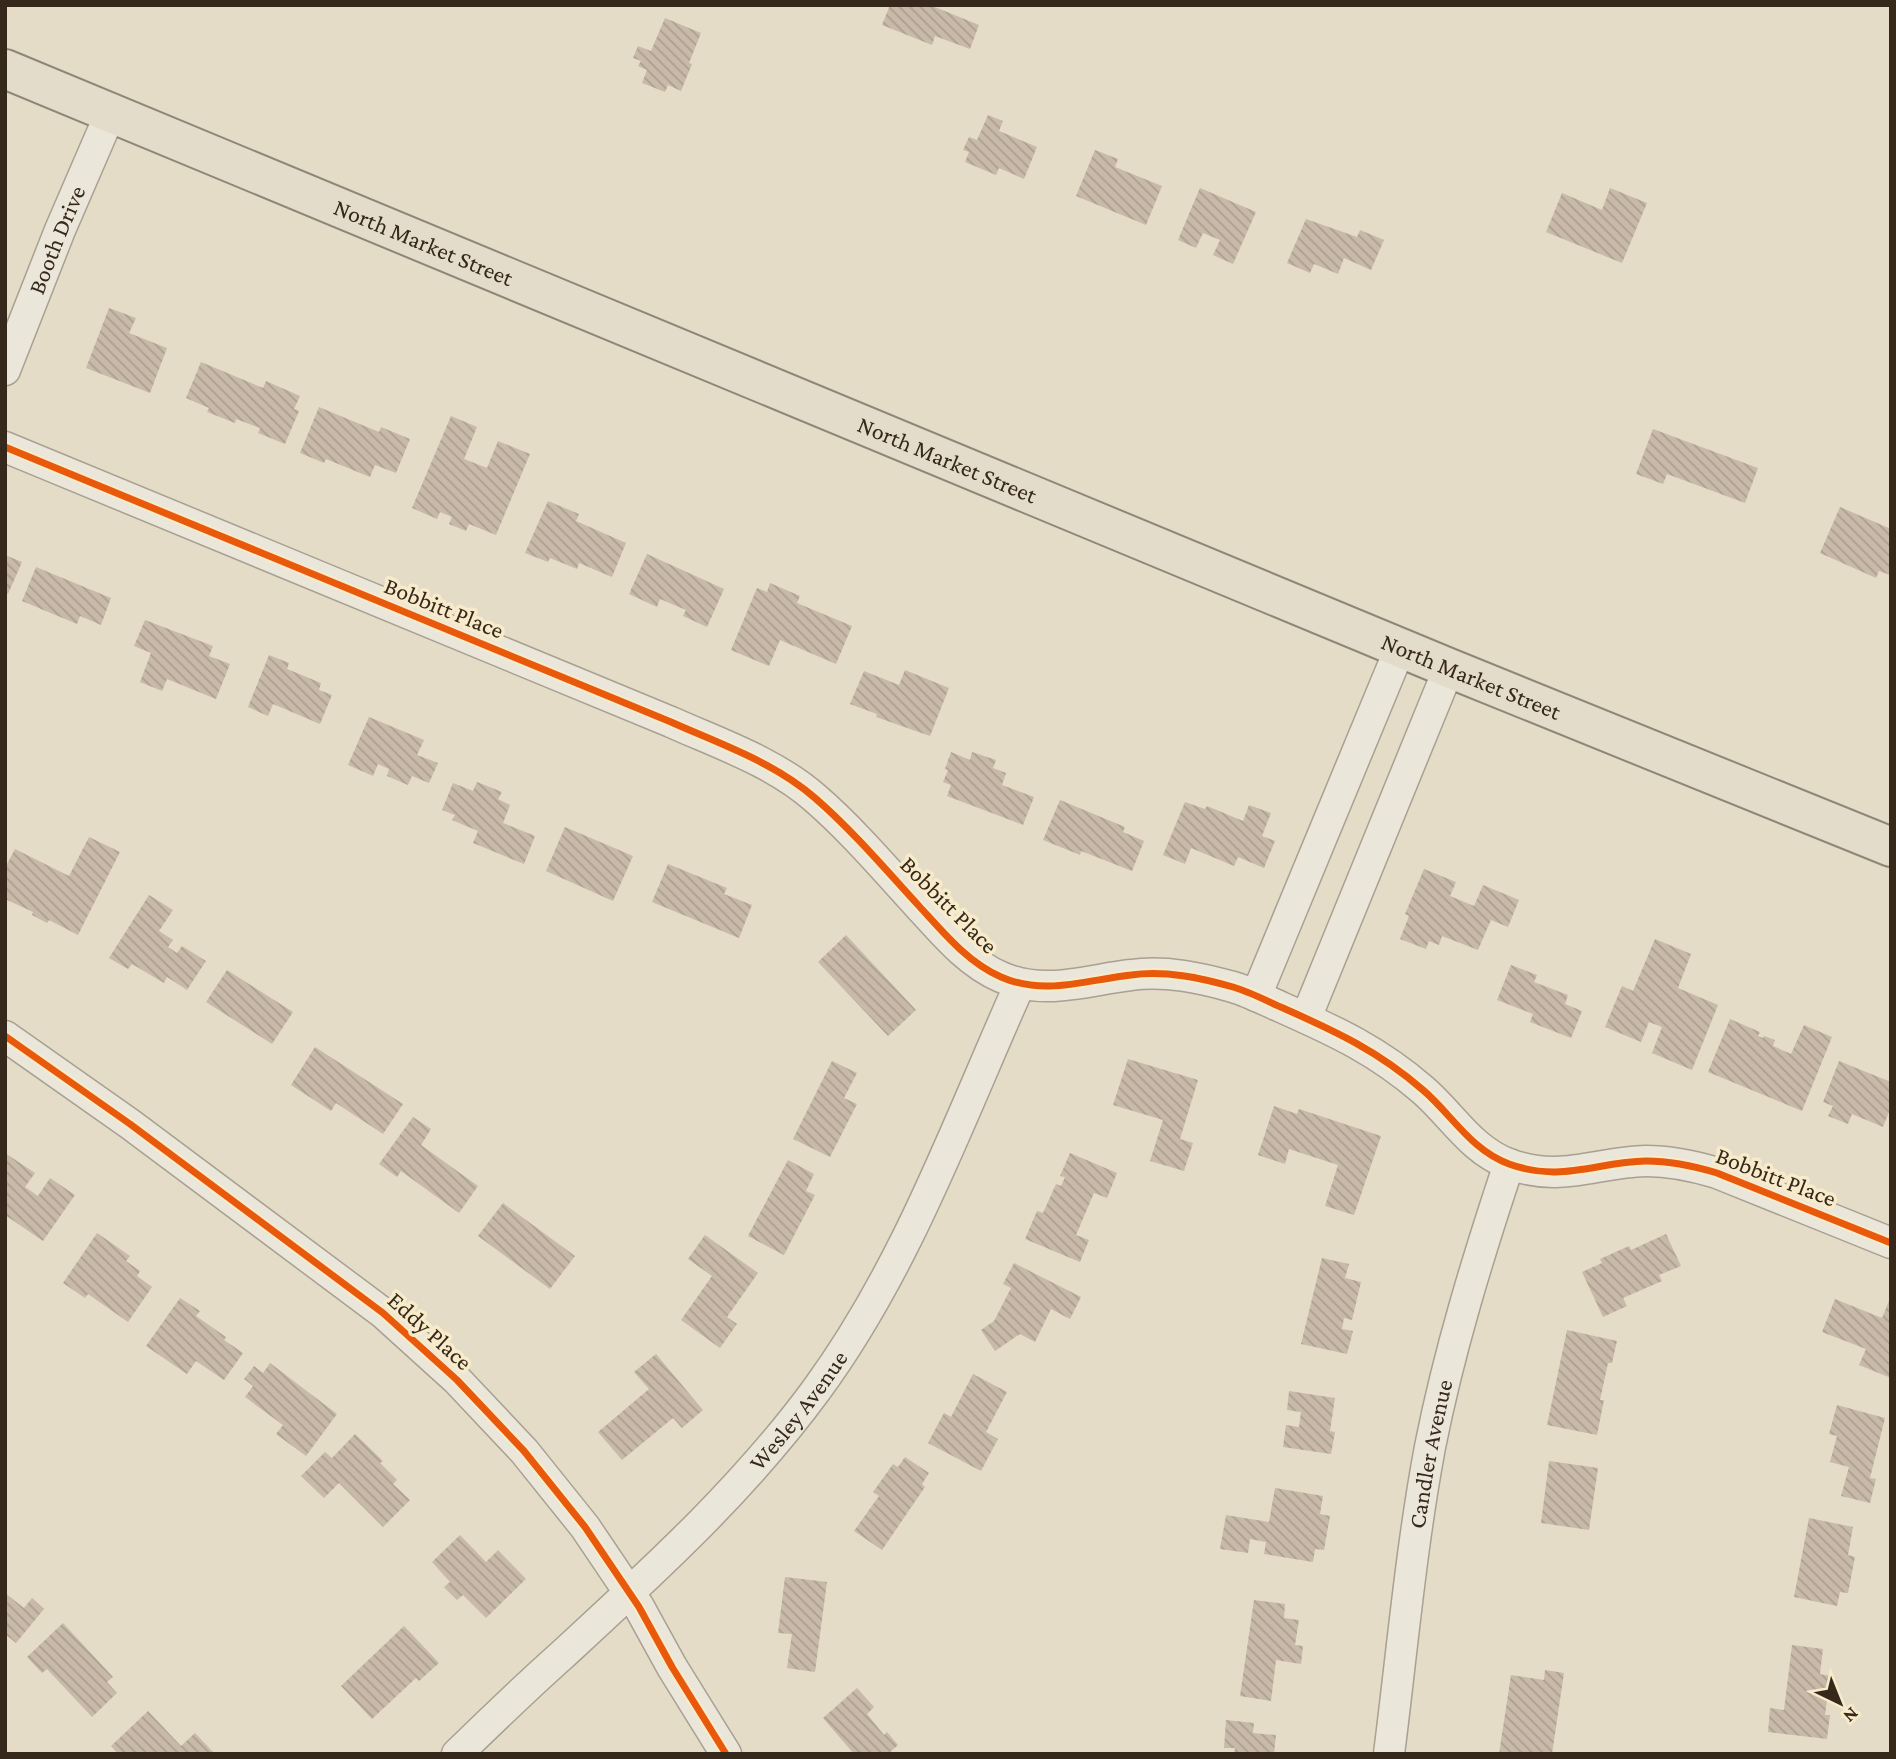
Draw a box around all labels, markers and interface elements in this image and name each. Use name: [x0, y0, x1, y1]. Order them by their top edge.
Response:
street label: Booth Drive: [22, 181, 91, 298]
street label: North Market Street: [330, 193, 518, 292]
street label: North Market Street: [854, 410, 1042, 509]
street label: Bobbitt Place: [381, 571, 508, 644]
street label: North Market Street: [1378, 627, 1566, 725]
street label: Bobbitt Place: [895, 850, 1004, 959]
street label: Bobbitt Place: [1712, 1141, 1840, 1212]
street label: Eddy Place: [383, 1286, 478, 1375]
street label: Wesley Avenue: [743, 1345, 853, 1476]
street label: Candler Avenue: [1403, 1376, 1458, 1530]
north arrow: [1805, 1668, 1875, 1738]
text: N: [1839, 1703, 1863, 1727]

